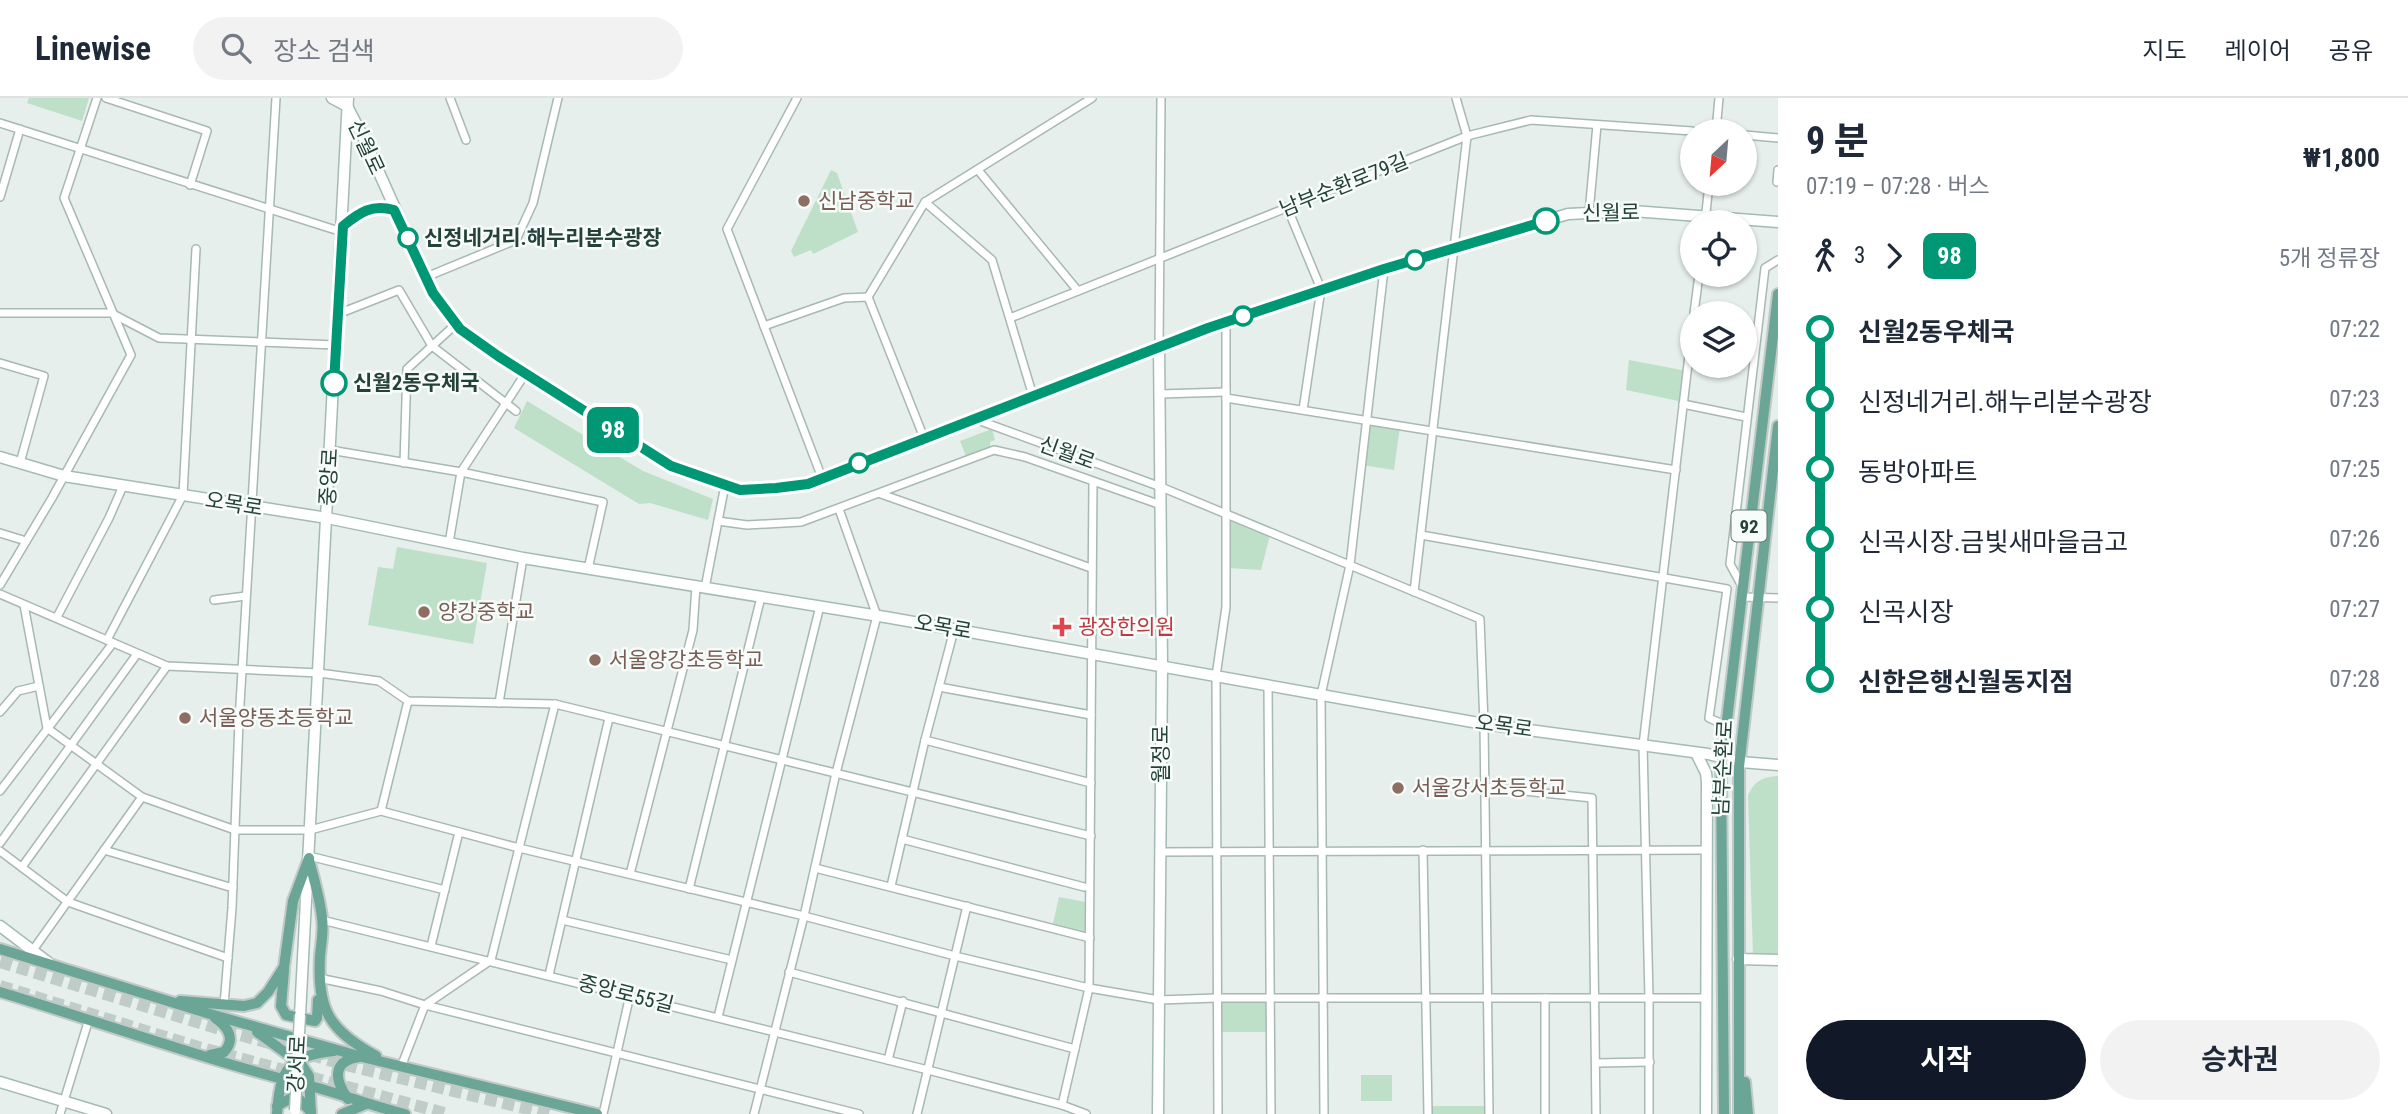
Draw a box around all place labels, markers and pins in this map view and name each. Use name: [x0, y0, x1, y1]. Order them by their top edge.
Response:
place label: 신남중학교: [818, 189, 915, 213]
marker: 신남중학교: [796, 193, 812, 209]
unlabelled marker: [1533, 208, 1559, 234]
place label: 신정네거리.해누리분수광장: [424, 226, 662, 250]
marker: 신정네거리.해누리분수광장: [398, 228, 418, 248]
unlabelled marker: [1405, 250, 1425, 270]
unlabelled marker: [1233, 306, 1253, 326]
marker: 신월2동우체국: [321, 370, 347, 396]
place label: 신월2동우체국: [353, 371, 480, 395]
unlabelled marker: [849, 453, 869, 473]
place label: 양강중학교: [438, 600, 535, 624]
marker: 양강중학교: [416, 604, 432, 620]
place label: 광장한의원: [1078, 615, 1175, 639]
marker: 광장한의원: [1052, 617, 1072, 637]
place label: 서울양강초등학교: [609, 648, 764, 672]
marker: 서울양강초등학교: [587, 652, 603, 668]
place label: 서울양동초등학교: [199, 706, 354, 730]
marker: 서울양동초등학교: [177, 710, 193, 726]
place label: 서울강서초등학교: [1412, 776, 1567, 800]
marker: 서울강서초등학교: [1390, 780, 1406, 796]

